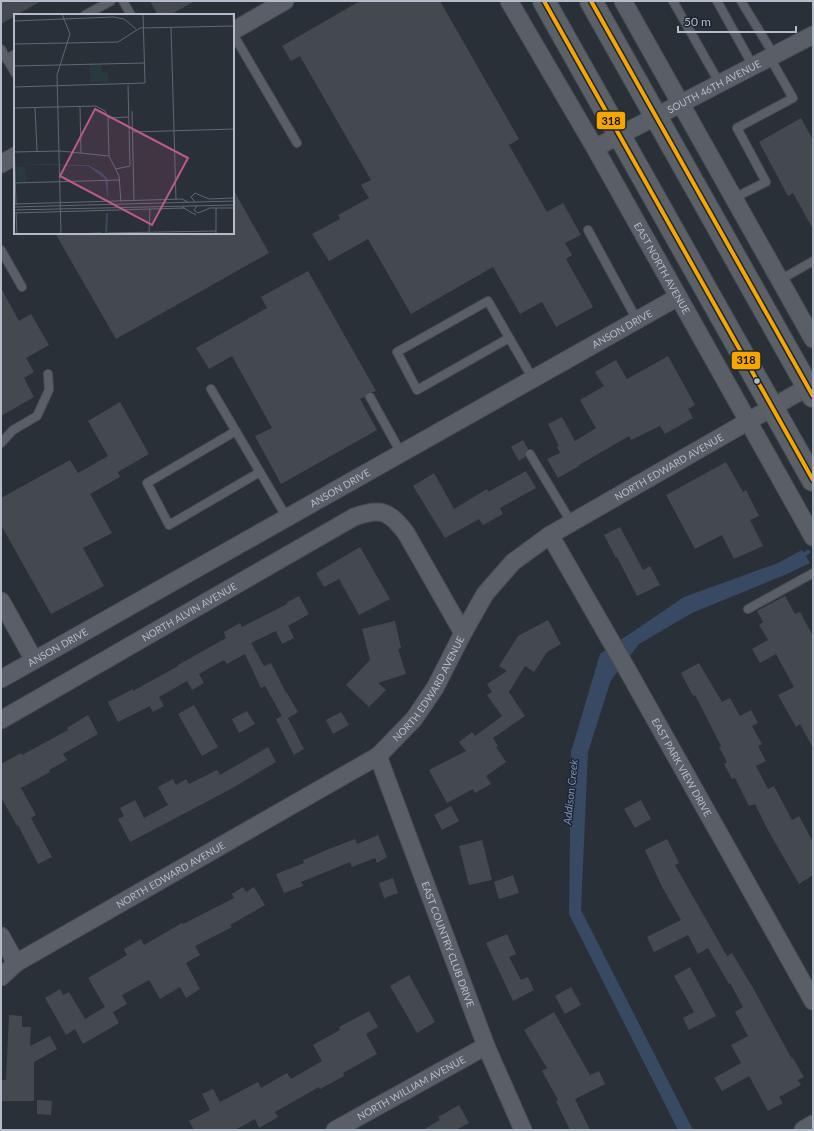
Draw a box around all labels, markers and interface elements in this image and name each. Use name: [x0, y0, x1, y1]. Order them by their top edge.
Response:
scale bar: [678, 8, 796, 34]
inset map: [14, 14, 234, 234]
text: 50 m: [684, 14, 711, 29]
street label: SOUTH 46TH AVENUE: [665, 57, 763, 116]
line badge: 318: [596, 111, 626, 130]
text: 318: [601, 114, 621, 127]
street label: EAST NORTH AVENUE: [632, 220, 693, 316]
street label: ANSON DRIVE: [590, 307, 654, 350]
line badge: 318: [731, 351, 761, 370]
text: 318: [736, 353, 756, 366]
unlabelled marker: [752, 376, 762, 386]
street label: NORTH EDWARD AVENUE: [612, 431, 726, 503]
street label: ANSON DRIVE: [308, 466, 372, 510]
street label: NORTH ALVIN AVENUE: [139, 580, 239, 644]
street label: ANSON DRIVE: [25, 625, 90, 669]
street label: NORTH EDWARD AVENUE: [390, 634, 467, 744]
street label: EAST PARK VIEW DRIVE: [650, 716, 714, 819]
water label: Addison Creek: [560, 758, 580, 826]
street label: NORTH EDWARD AVENUE: [114, 839, 227, 911]
street label: EAST COUNTRY CLUB DRIVE: [419, 880, 477, 1009]
street label: NORTH WILLIAM AVENUE: [355, 1053, 467, 1123]

